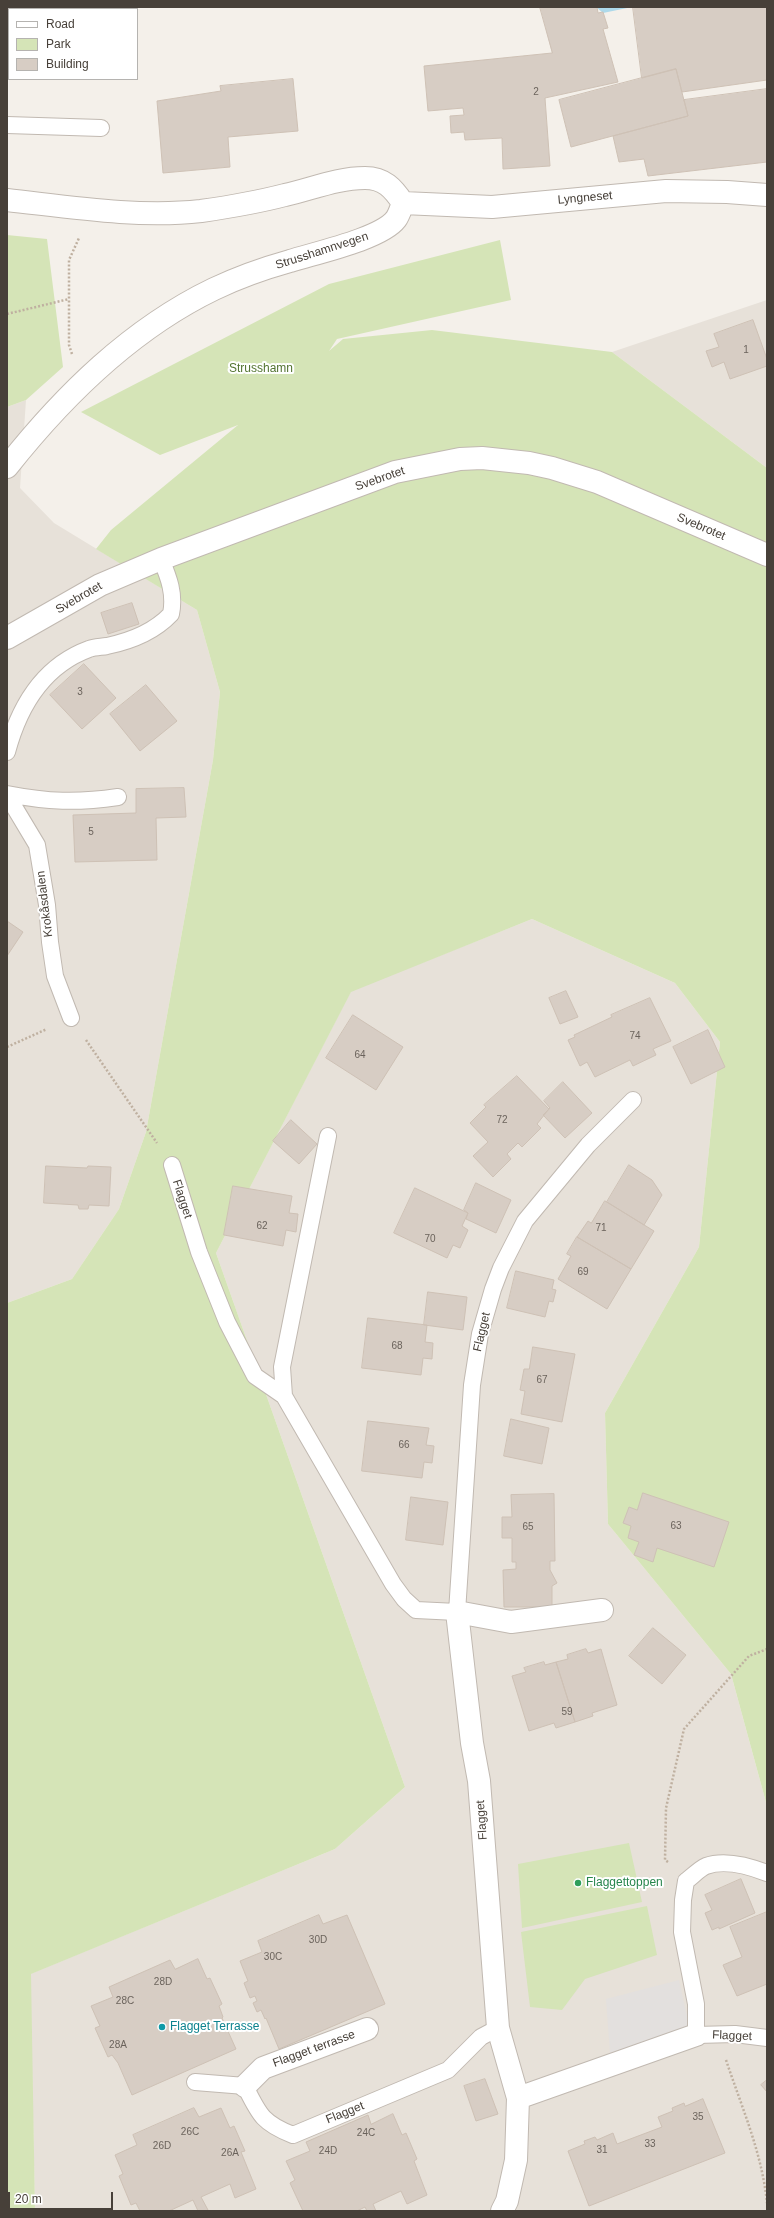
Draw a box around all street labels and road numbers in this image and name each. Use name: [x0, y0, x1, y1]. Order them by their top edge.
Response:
street label: Lyngneset: [557, 188, 613, 208]
street label: Strusshamnvegen: [274, 229, 370, 273]
street label: Svebrotet: [353, 464, 407, 494]
street label: Svebrotet: [675, 510, 727, 544]
street label: Svebrotet: [53, 579, 105, 617]
street label: Krokåsdalen: [34, 870, 56, 938]
street label: Flagget: [169, 1178, 195, 1220]
street label: Flagget: [470, 1311, 494, 1353]
street label: Flagget: [473, 1800, 491, 1840]
street label: Flagget terrasse: [271, 2027, 357, 2071]
street label: Flagget: [712, 2028, 752, 2044]
street label: Flagget: [324, 2099, 366, 2127]

